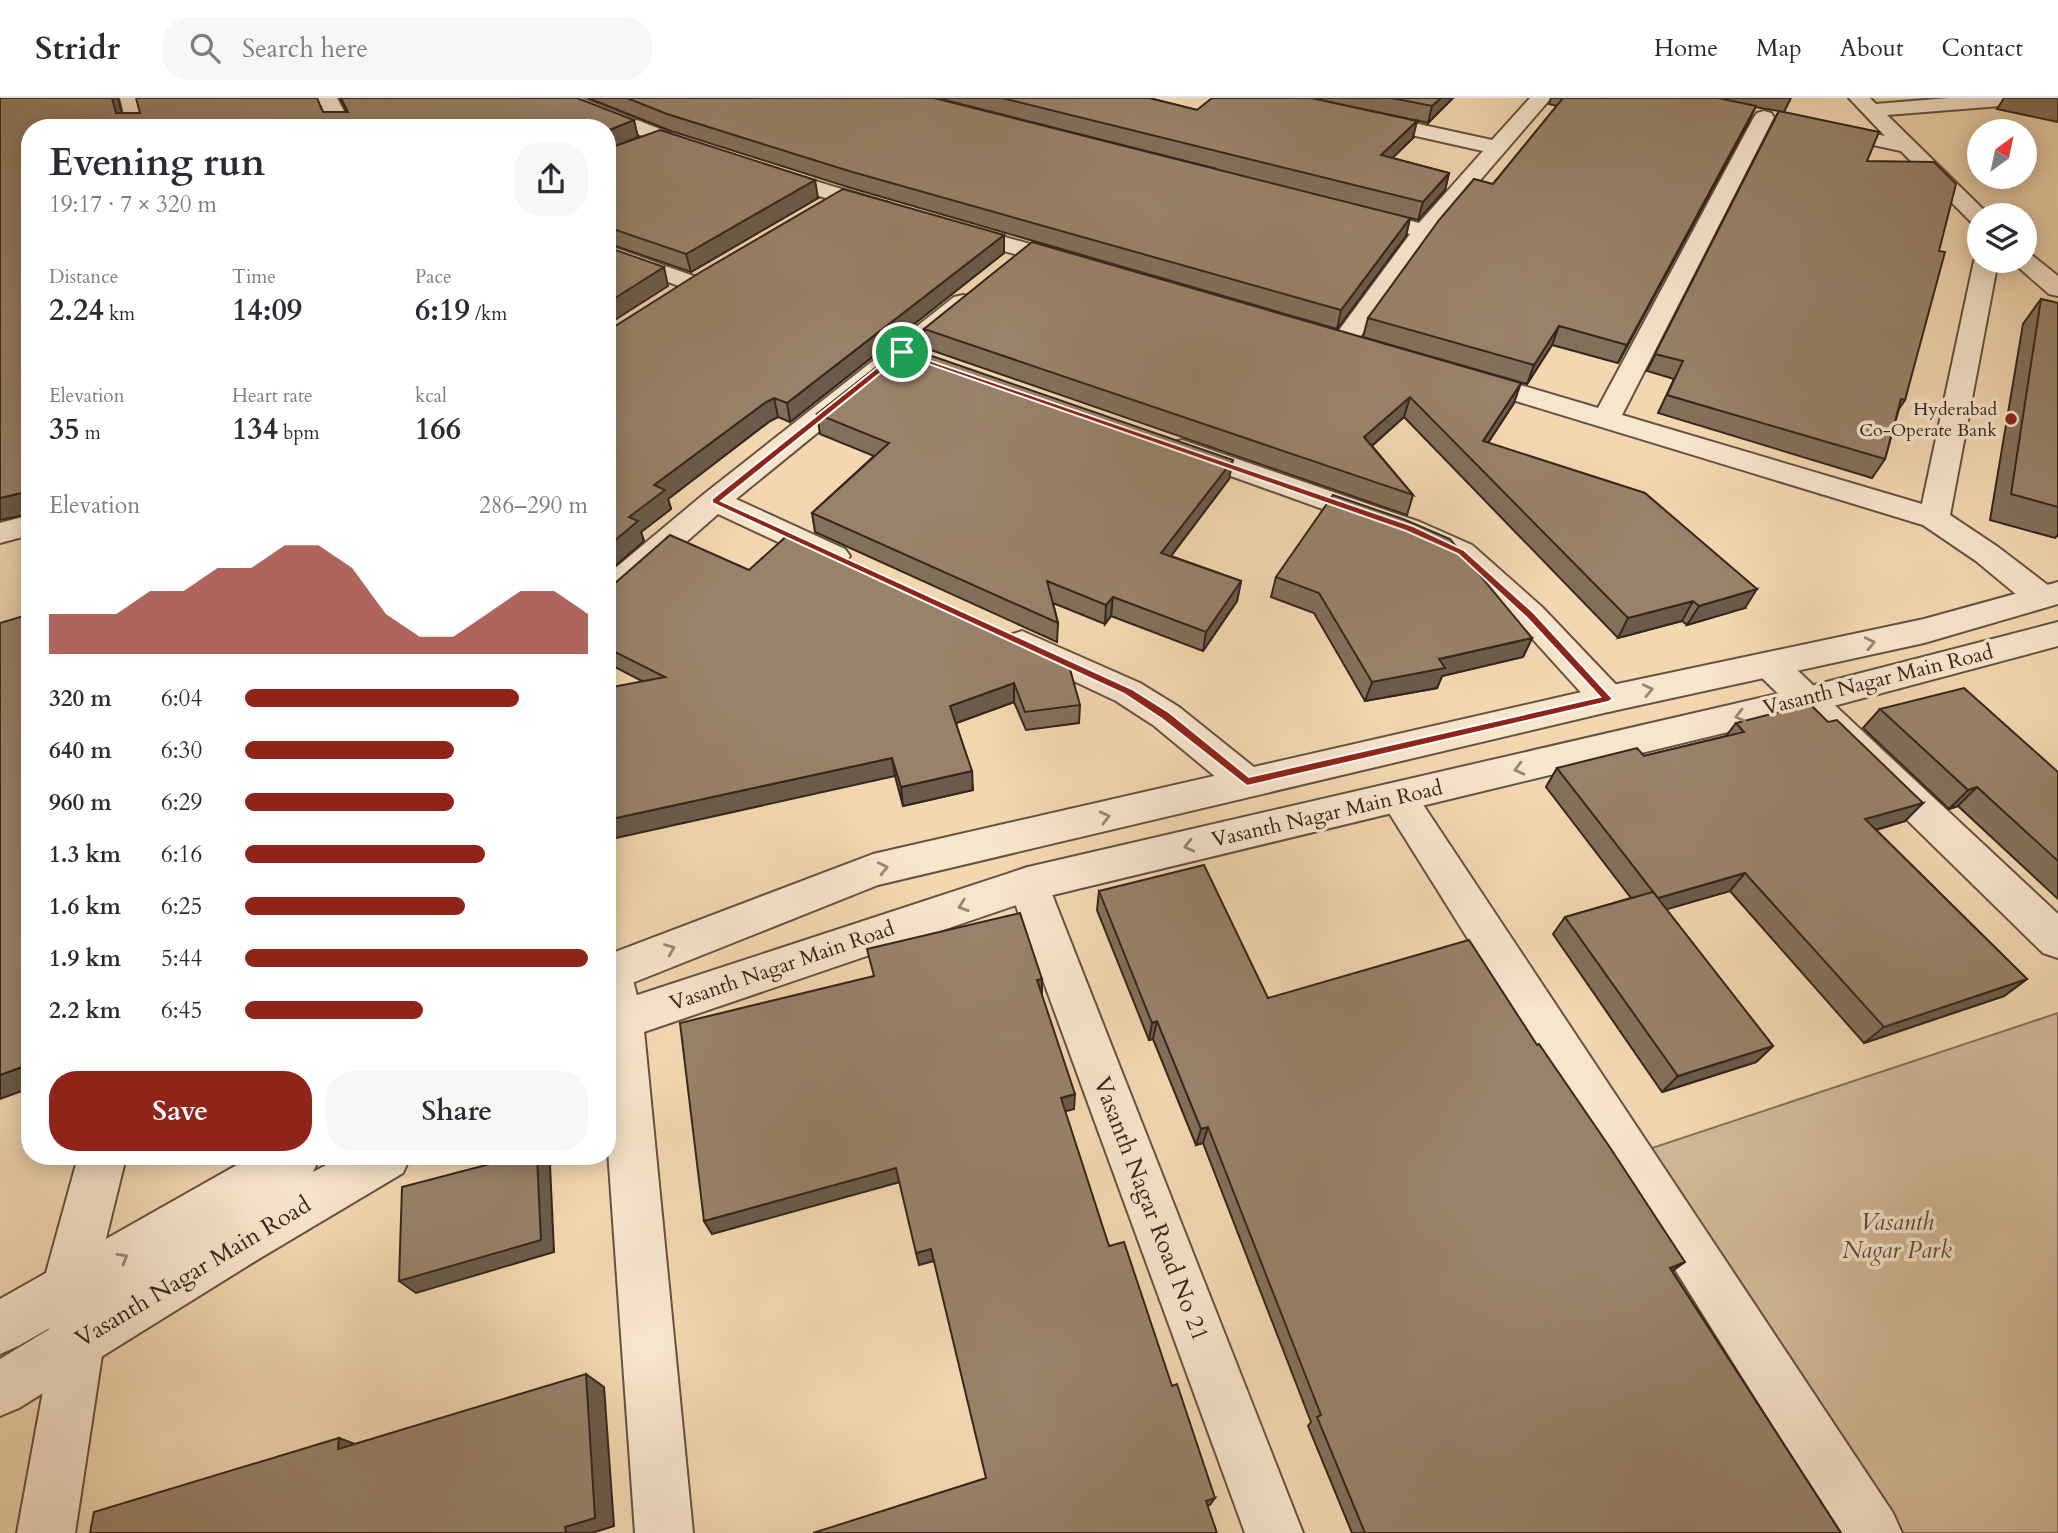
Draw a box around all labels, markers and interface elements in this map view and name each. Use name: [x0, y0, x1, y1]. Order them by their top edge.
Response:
search box: [162, 17, 652, 80]
text: Stridr: [35, 26, 120, 71]
icon: search: [186, 29, 224, 67]
text: Search here: [242, 31, 368, 66]
text: Home: [1654, 32, 1718, 65]
text: Map: [1756, 32, 1802, 65]
text: About: [1840, 32, 1904, 65]
text: Contact: [1942, 32, 2023, 65]
north arrow: [1967, 119, 2037, 189]
map controls: [1967, 119, 2037, 273]
text: Evening run: [49, 137, 265, 189]
button: share: [514, 142, 588, 216]
text: 19:17 · 7 × 320 m: [49, 189, 217, 220]
button: layers: [1967, 203, 2037, 273]
text: Distance: [49, 264, 118, 290]
text: Time: [232, 264, 276, 290]
text: Pace: [415, 264, 452, 290]
text: 2.24: [49, 290, 104, 331]
text: 14:09: [232, 290, 302, 331]
text: 6:19: [415, 290, 470, 331]
text: km: [104, 301, 135, 327]
text: /km: [470, 301, 507, 327]
pin: [872, 322, 932, 382]
icon: arrive: [883, 333, 921, 371]
text: Elevation: [49, 383, 124, 409]
text: Heart rate: [232, 383, 313, 409]
text: kcal: [415, 383, 447, 409]
place label: Hyderabad Co-Operate Bank: [1859, 397, 1997, 443]
text: 35: [49, 409, 80, 450]
text: 134: [232, 409, 278, 450]
text: 166: [415, 409, 461, 450]
marker: Hyderabad Co-Operate Bank: [2003, 411, 2019, 427]
text: m: [80, 420, 101, 446]
text: bpm: [278, 420, 320, 446]
text: Elevation: [49, 490, 140, 521]
text: 286–290 m: [479, 490, 588, 521]
one-way arrow: [1864, 636, 1876, 651]
street label: Vasanth Nagar Main Road: [1760, 637, 1996, 723]
text: 320 m: [49, 683, 112, 714]
text: 6:04: [161, 683, 202, 714]
one-way arrow: [1642, 684, 1654, 699]
one-way arrow: [1734, 707, 1746, 722]
text: 640 m: [49, 735, 112, 766]
text: 6:30: [161, 735, 202, 766]
one-way arrow: [1513, 761, 1525, 775]
street label: Vasanth Nagar Main Road: [1209, 773, 1445, 855]
text: 960 m: [49, 787, 112, 818]
text: 6:29: [161, 787, 202, 818]
one-way arrow: [1098, 810, 1110, 825]
one-way arrow: [1184, 838, 1196, 853]
text: 1.3 km: [49, 839, 121, 870]
text: 6:16: [161, 839, 202, 870]
one-way arrow: [877, 862, 889, 876]
text: 1.6 km: [49, 891, 121, 922]
text: 6:25: [161, 891, 202, 922]
one-way arrow: [957, 898, 969, 912]
street label: Vasanth Nagar Main Road: [666, 914, 898, 1018]
text: 1.9 km: [49, 943, 121, 974]
text: 5:44: [161, 943, 202, 974]
one-way arrow: [664, 943, 676, 957]
text: 2.2 km: [49, 995, 121, 1026]
text: 6:45: [161, 995, 202, 1026]
button: Save: [49, 1071, 312, 1151]
button: Share: [326, 1071, 588, 1151]
street label: Vasanth Nagar Road No 21: [1085, 1072, 1217, 1346]
street label: Vasanth Nagar Main Road: [69, 1188, 317, 1356]
park label: Vasanth Nagar Park: [1842, 1206, 1952, 1267]
one-way arrow: [116, 1253, 128, 1266]

